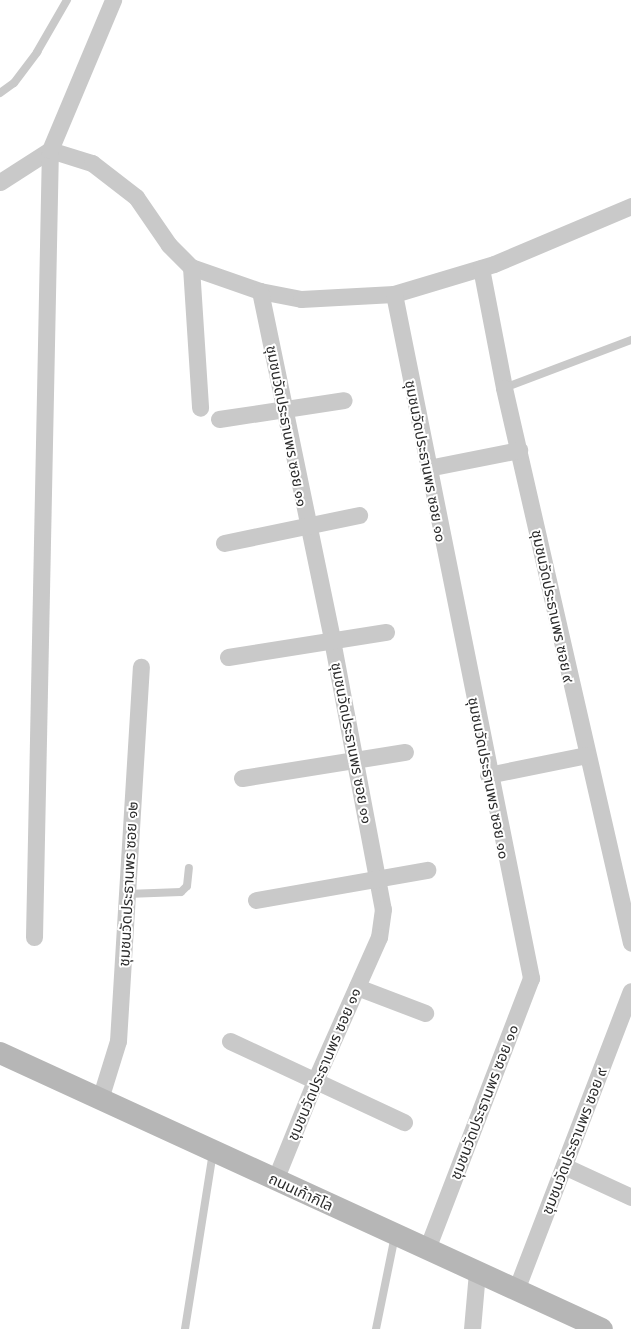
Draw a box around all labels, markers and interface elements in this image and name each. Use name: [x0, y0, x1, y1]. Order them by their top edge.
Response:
street label: ชุมชนวัดประธานพร ซอย ๑๑: [262, 344, 312, 508]
street label: ชุมชนวัดประธานพร ซอย ๑๐: [401, 378, 451, 544]
street label: ชุมชนวัดประธานพร ซอย ๙: [528, 528, 578, 684]
street label: ชุมชนวัดประธานพร ซอย ๑๑: [327, 661, 377, 825]
street label: ชุมชนวัดประธานพร ซอย ๑๐: [464, 695, 514, 861]
street label: ชุมชนวัดประธานพร ซอย ๑๒: [115, 801, 141, 967]
street label: ชุมชนวัดประธานพร ซอย ๑๑: [284, 985, 364, 1143]
street label: ชุมชนวัดประธานพร ซอย ๑๐: [446, 1022, 522, 1182]
street label: ชุมชนวัดประธานพร ซอย ๙: [538, 1065, 610, 1217]
street label: ถนนเก้ากิโล: [266, 1169, 336, 1215]

